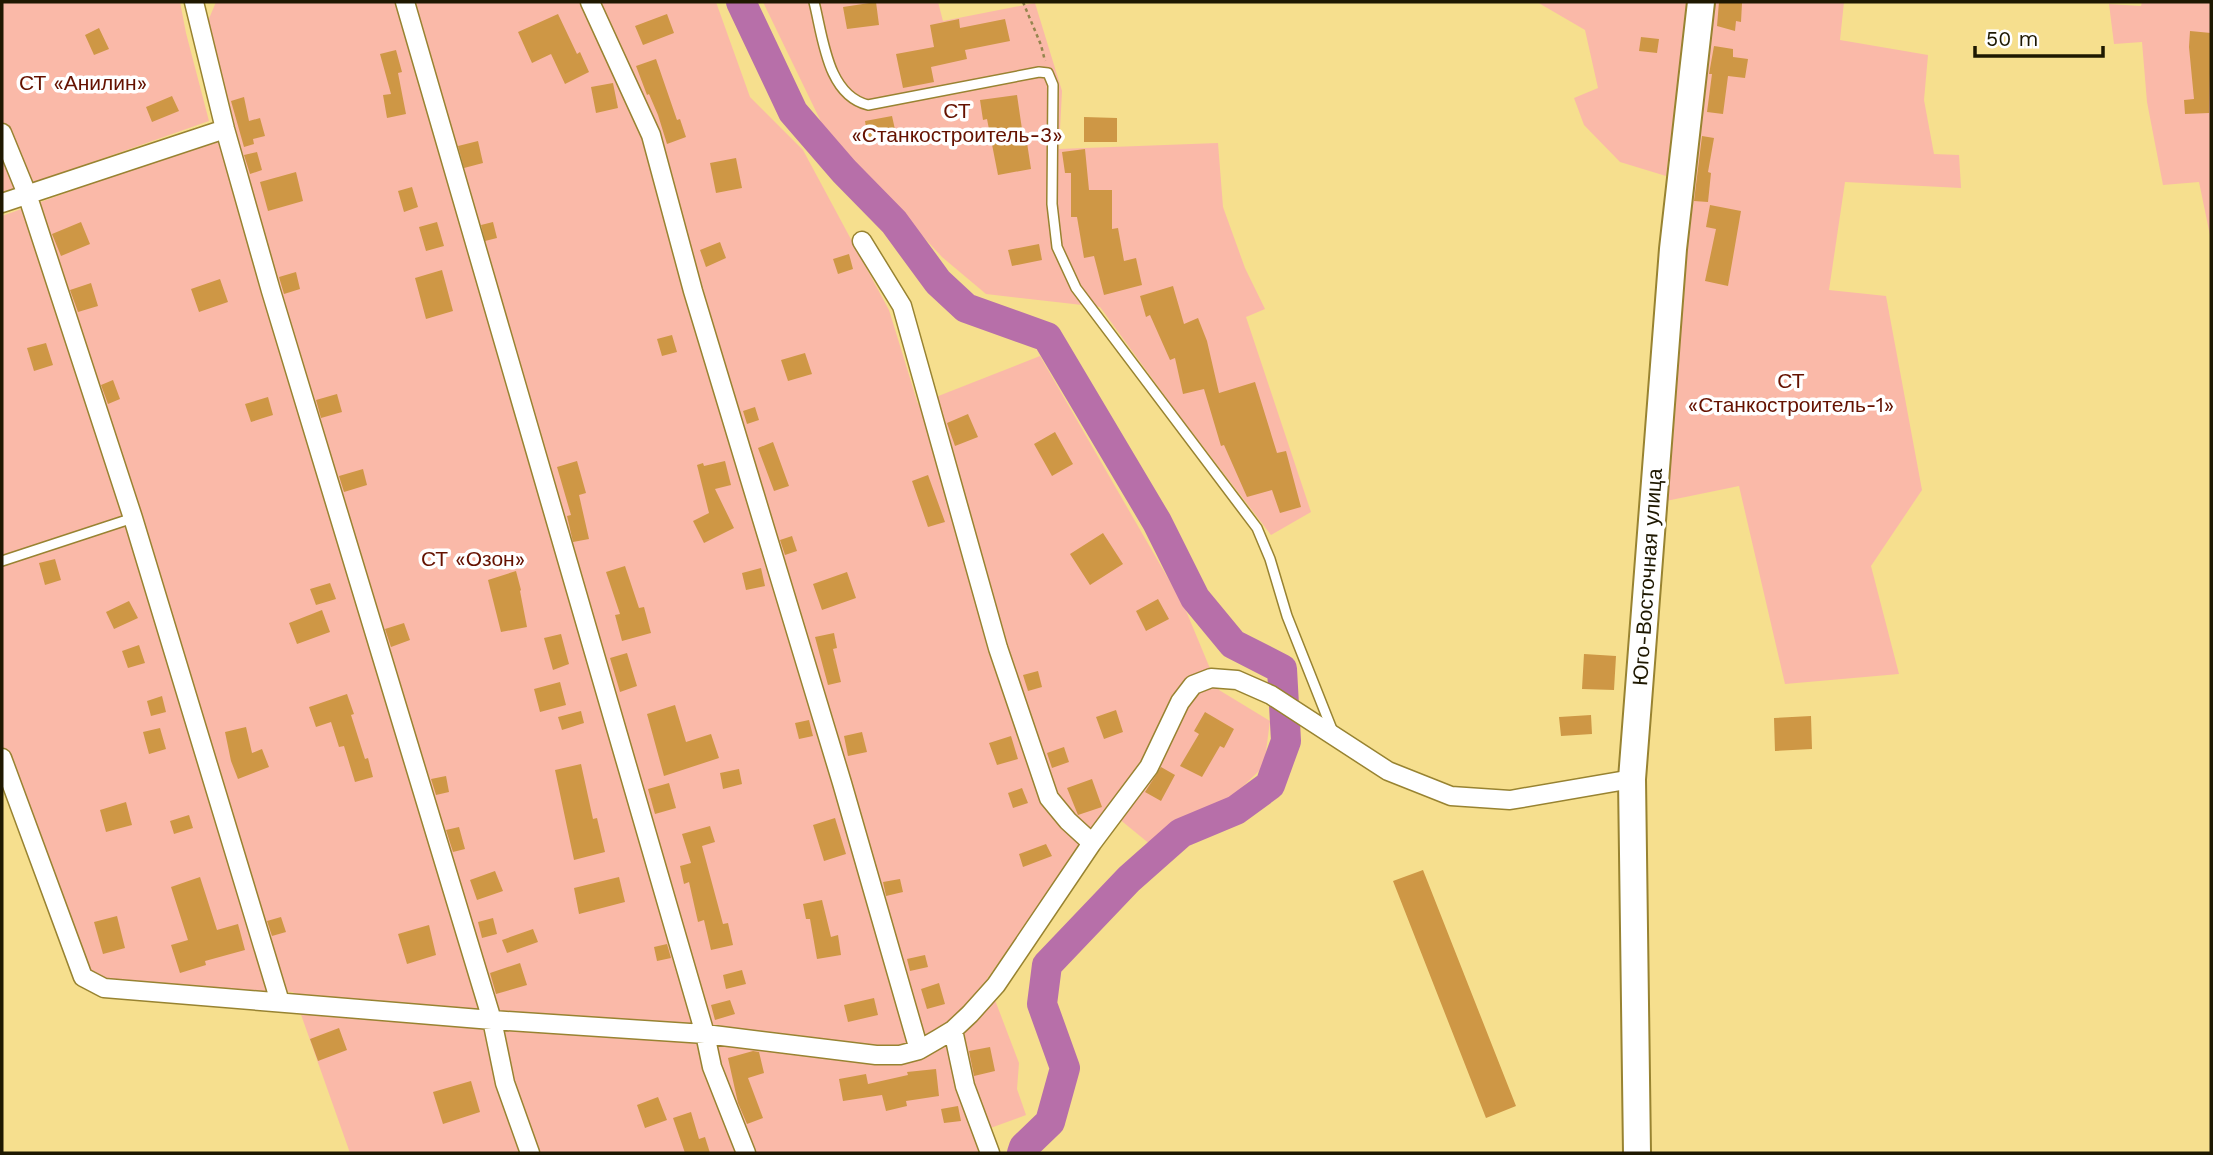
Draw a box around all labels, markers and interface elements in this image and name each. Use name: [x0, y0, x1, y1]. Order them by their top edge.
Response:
scale bar: [1975, 14, 2103, 58]
text: 50 m: [1986, 26, 2038, 51]
park label: СТ «Анилин»: [19, 70, 147, 95]
park label: СТ «Станкостроитель-3»: [851, 98, 1063, 147]
park label: СТ «Станкостроитель-1»: [1688, 368, 1894, 417]
street label: Юго-Восточная улица: [1627, 467, 1667, 687]
park label: СТ «Озон»: [421, 546, 525, 571]

